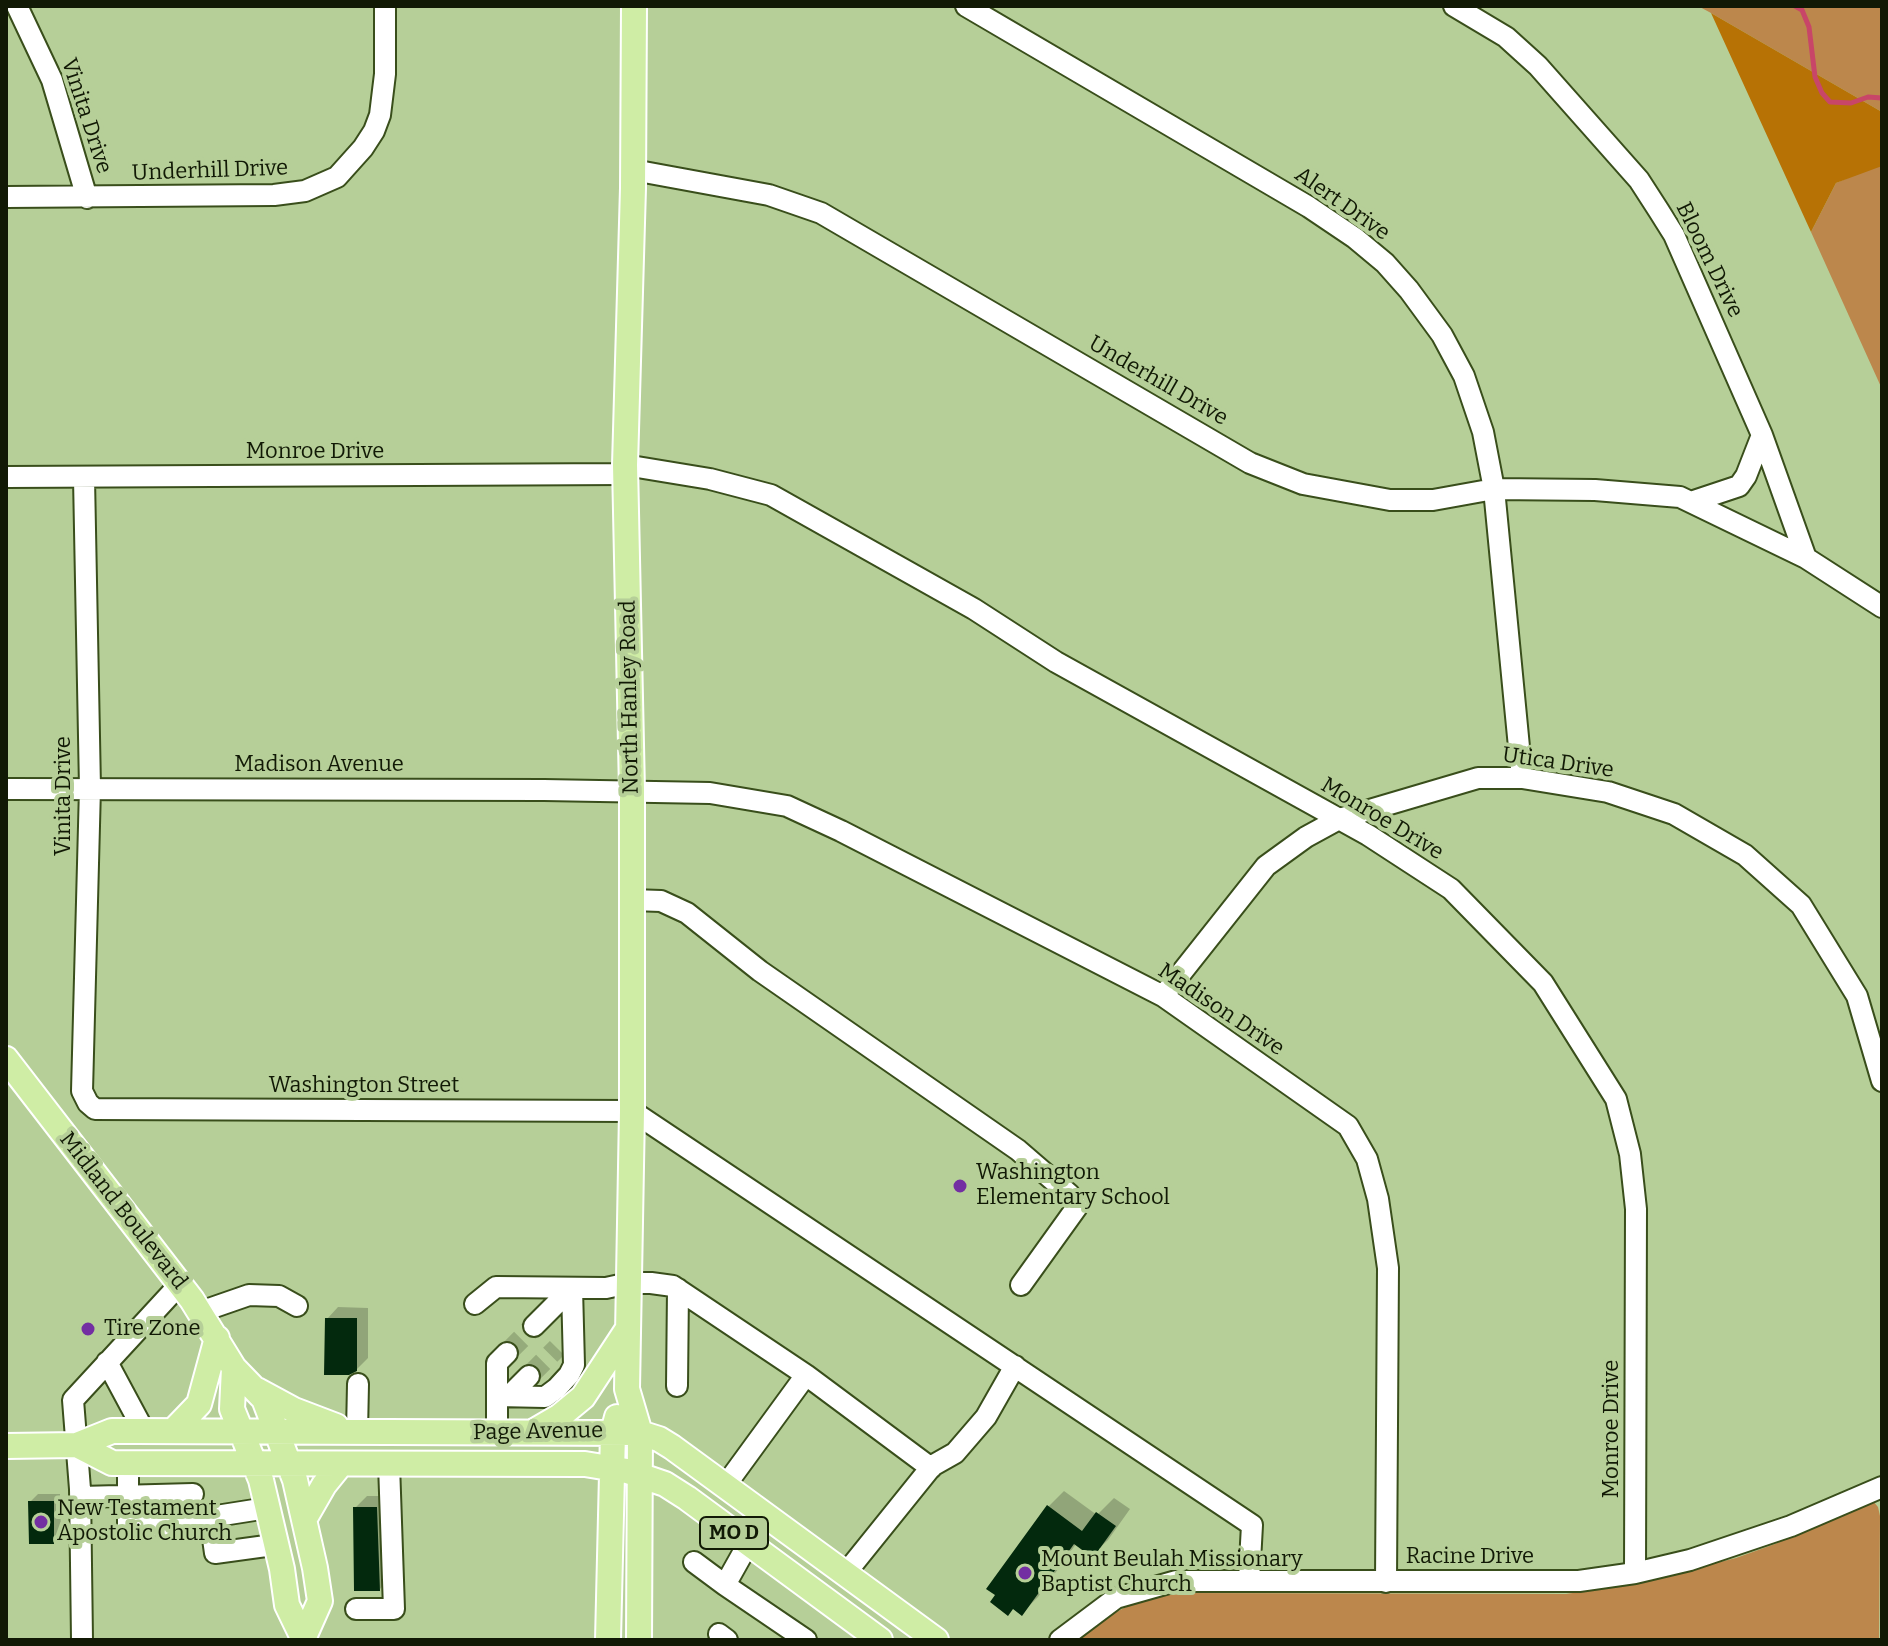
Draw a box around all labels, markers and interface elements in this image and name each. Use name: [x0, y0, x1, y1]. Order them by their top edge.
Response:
street label: Vinita Drive: [55, 55, 117, 177]
street label: Underhill Drive: [131, 155, 289, 187]
street label: Alert Drive: [1289, 162, 1395, 246]
street label: Bloom Drive: [1670, 198, 1748, 322]
street label: Underhill Drive: [1084, 330, 1232, 432]
street label: Monroe Drive: [246, 439, 384, 465]
street label: North Hanley Road: [615, 600, 645, 794]
street label: Vinita Drive: [51, 736, 77, 856]
street label: Utica Drive: [1501, 742, 1615, 784]
street label: Madison Avenue: [234, 752, 404, 778]
street label: Monroe Drive: [1316, 772, 1448, 866]
street label: Madison Drive: [1153, 958, 1289, 1062]
street label: Washington Street: [269, 1073, 459, 1099]
street label: Midland Boulevard: [53, 1127, 193, 1295]
place label: Washington Elementary School: [976, 1160, 1170, 1212]
marker: Washington Elementary School: [951, 1177, 969, 1195]
place label: Tire Zone: [104, 1316, 201, 1342]
marker: Tire Zone: [79, 1320, 97, 1338]
street label: Monroe Drive: [1599, 1360, 1625, 1498]
street label: Page Avenue: [473, 1418, 603, 1446]
place label: New Testament Apostolic Church: [57, 1496, 232, 1548]
marker: New Testament Apostolic Church: [32, 1513, 50, 1531]
road number: MO D: [700, 1517, 768, 1549]
street label: Racine Drive: [1406, 1544, 1534, 1570]
place label: Mount Beulah Missionary Baptist Church: [1041, 1547, 1303, 1598]
marker: Mount Beulah Missionary Baptist Church: [1016, 1564, 1034, 1582]

